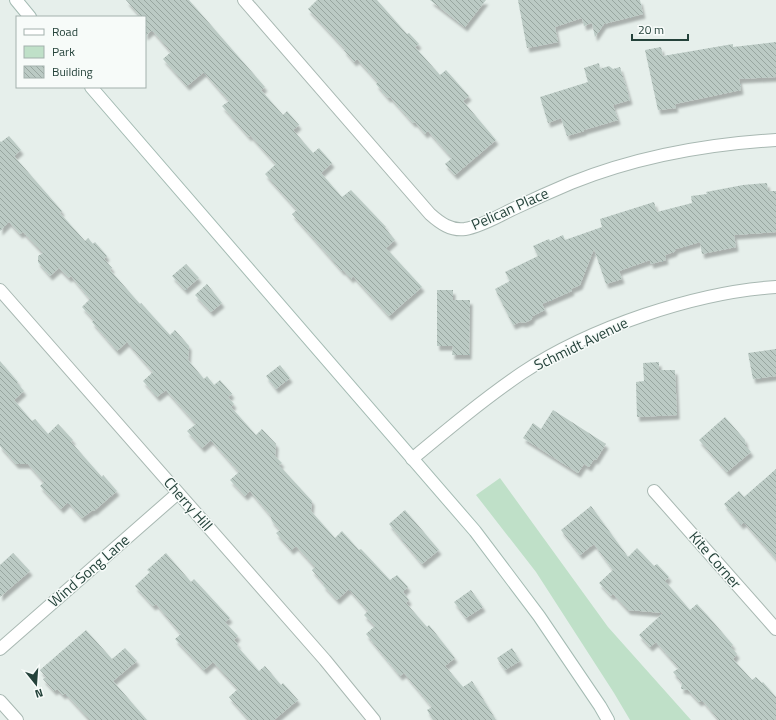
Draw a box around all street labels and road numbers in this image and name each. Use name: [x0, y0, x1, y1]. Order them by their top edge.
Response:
street label: Pelican Place: [467, 181, 552, 236]
street label: Schmidt Avenue: [530, 311, 632, 376]
street label: Cherry Hill: [158, 472, 218, 536]
street label: Kite Corner: [684, 526, 747, 594]
street label: Wind Song Lane: [43, 529, 134, 613]

